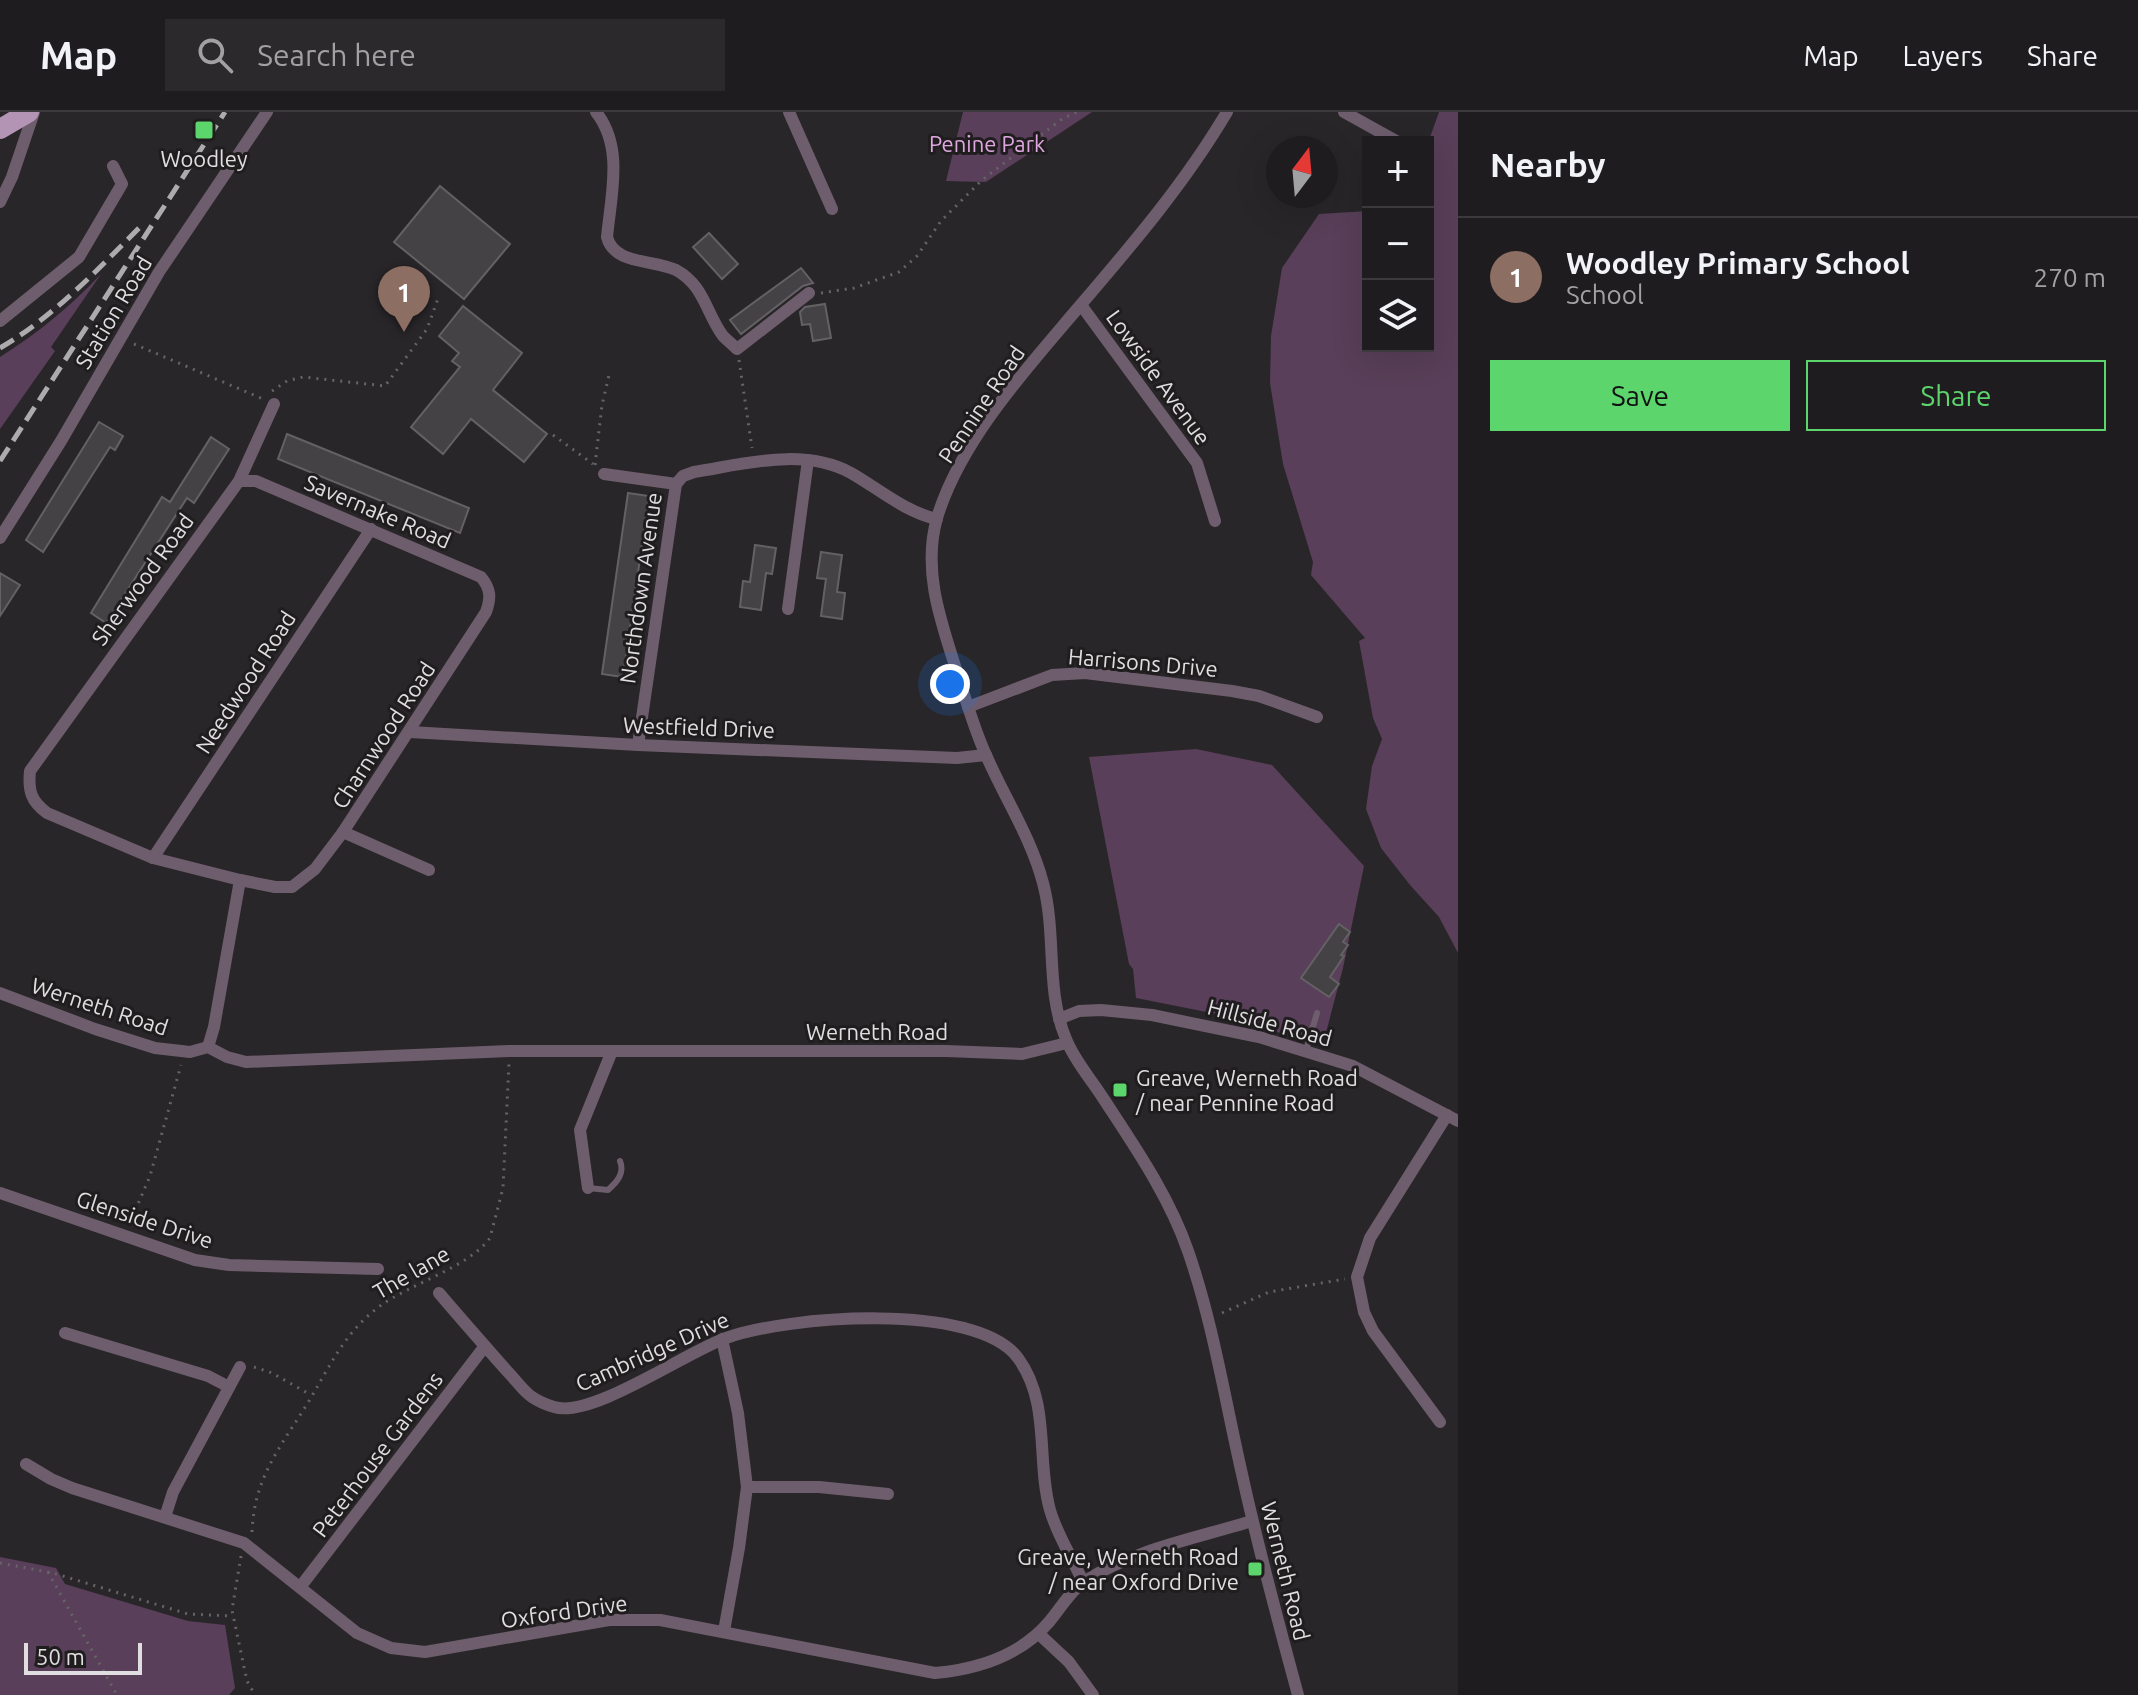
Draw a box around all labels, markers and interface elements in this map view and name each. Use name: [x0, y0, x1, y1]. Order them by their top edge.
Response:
search box: [165, 19, 725, 91]
icon: search: [193, 33, 237, 77]
text: Map: [40, 34, 117, 76]
text: Search here: [257, 38, 416, 72]
text: Map: [1803, 40, 1859, 71]
text: Layers: [1903, 40, 1983, 71]
text: Share: [2027, 40, 2098, 71]
marker: Woodley: [193, 119, 215, 141]
park label: Penine Park: [929, 131, 1045, 156]
north arrow: [1266, 136, 1338, 208]
map controls: [1362, 136, 1434, 352]
button: +: [1362, 136, 1434, 208]
text: Nearby: [1490, 145, 1605, 183]
place label: Woodley: [160, 146, 248, 171]
button: −: [1362, 208, 1434, 280]
text: Woodley Primary School: [1566, 246, 1910, 280]
street label: Station Road: [70, 251, 156, 373]
text: 1: [1509, 263, 1523, 292]
text: 270 m: [2034, 263, 2106, 292]
pin: 1: [378, 266, 430, 332]
button: layers: [1362, 280, 1434, 352]
text: School: [1566, 280, 1644, 309]
street label: Lowside Avenue: [1102, 305, 1216, 449]
street label: Pennine Road: [933, 341, 1029, 467]
button: Save: [1490, 360, 1790, 431]
button: Share: [1806, 360, 2106, 431]
street label: Savernake Road: [301, 469, 455, 553]
street label: Northdown Avenue: [614, 491, 666, 685]
street label: Sherwood Road: [86, 508, 198, 650]
street label: Needwood Road: [190, 606, 300, 758]
street label: Harrisons Drive: [1067, 643, 1219, 681]
street label: Charnwood Road: [326, 657, 440, 813]
your location: [930, 664, 970, 704]
street label: Westfield Drive: [623, 712, 775, 742]
street label: Werneth Road: [29, 972, 171, 1040]
street label: Hillside Road: [1205, 993, 1335, 1051]
street label: Werneth Road: [806, 1019, 948, 1044]
place label: Greave, Werneth Road / near Pennine Road: [1135, 1065, 1358, 1115]
marker: Greave, Werneth Road / near Pennine Road: [1111, 1081, 1129, 1099]
street label: Glenside Drive: [74, 1185, 216, 1253]
street label: The lane: [368, 1240, 454, 1304]
street label: Cambridge Drive: [572, 1306, 732, 1396]
street label: Peterhouse Gardens: [307, 1367, 447, 1541]
street label: Werneth Road: [1257, 1499, 1315, 1643]
place label: Greave, Werneth Road / near Oxford Drive: [1017, 1544, 1239, 1594]
marker: Greave, Werneth Road / near Oxford Drive: [1246, 1560, 1264, 1578]
street label: Oxford Drive: [499, 1590, 629, 1632]
scale bar: [24, 1639, 142, 1675]
text: 50 m: [36, 1644, 85, 1669]

